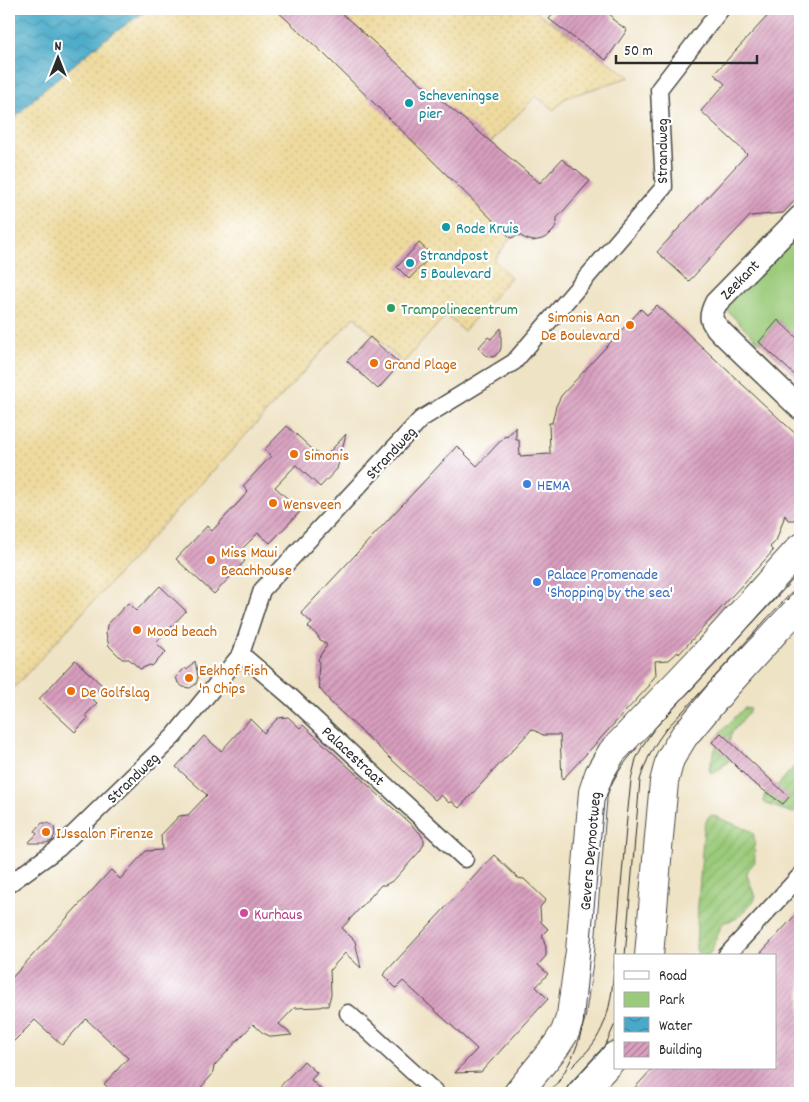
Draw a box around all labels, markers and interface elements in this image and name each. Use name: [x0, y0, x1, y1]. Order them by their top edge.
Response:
north arrow: [32, 32, 82, 82]
scale bar: [616, 32, 758, 64]
text: N: [55, 37, 62, 57]
text: 50 m: [624, 41, 653, 63]
place label: Scheveningse pier: [419, 85, 499, 126]
marker: Scheveningse pier: [403, 97, 415, 109]
street label: Strandweg: [652, 118, 675, 184]
place label: Rode Kruis: [456, 218, 519, 241]
marker: Rode Kruis: [440, 221, 452, 233]
place label: Strandpost 5 Boulevard: [420, 245, 491, 286]
street label: Zeekant: [716, 255, 766, 306]
marker: Strandpost 5 Boulevard: [404, 257, 416, 269]
place label: Trampolinecentrum: [401, 299, 518, 322]
marker: Trampolinecentrum: [385, 302, 397, 314]
place label: Simonis Aan De Boulevard: [541, 307, 620, 348]
marker: Simonis Aan De Boulevard: [624, 319, 636, 331]
place label: Grand Plage: [384, 354, 457, 377]
marker: Grand Plage: [368, 357, 380, 369]
street label: Strandweg: [361, 422, 423, 486]
place label: Simonis: [304, 445, 349, 468]
marker: Simonis: [288, 448, 300, 460]
place label: HEMA: [537, 475, 571, 498]
marker: HEMA: [521, 478, 533, 490]
place label: Wensveen: [283, 494, 342, 517]
marker: Wensveen: [267, 497, 279, 509]
place label: Miss Maui Beachhouse: [221, 542, 292, 583]
marker: Miss Maui Beachhouse: [205, 554, 217, 566]
place label: Palace Promenade 'Shopping by the sea': [547, 564, 673, 605]
marker: Palace Promenade 'Shopping by the sea': [531, 576, 543, 588]
place label: Mood beach: [147, 621, 217, 644]
marker: Mood beach: [131, 624, 143, 636]
place label: Eekhof Fish 'n Chips: [199, 660, 268, 701]
marker: Eekhof Fish 'n Chips: [183, 672, 195, 684]
place label: De Golfslag: [81, 682, 150, 705]
marker: De Golfslag: [65, 685, 77, 697]
street label: Palacestraat: [316, 721, 389, 792]
street label: Strandweg: [102, 748, 165, 810]
street label: Gevers Deynootweg: [575, 791, 608, 911]
place label: IJssalon Firenze: [56, 823, 153, 846]
marker: IJssalon Firenze: [40, 826, 52, 838]
place label: Kurhaus: [254, 904, 303, 927]
marker: Kurhaus: [238, 907, 250, 919]
legend: [614, 954, 776, 1070]
text: Road: [659, 966, 687, 988]
text: Park: [659, 990, 685, 1012]
text: Water: [659, 1016, 693, 1038]
text: Building: [659, 1040, 702, 1062]

